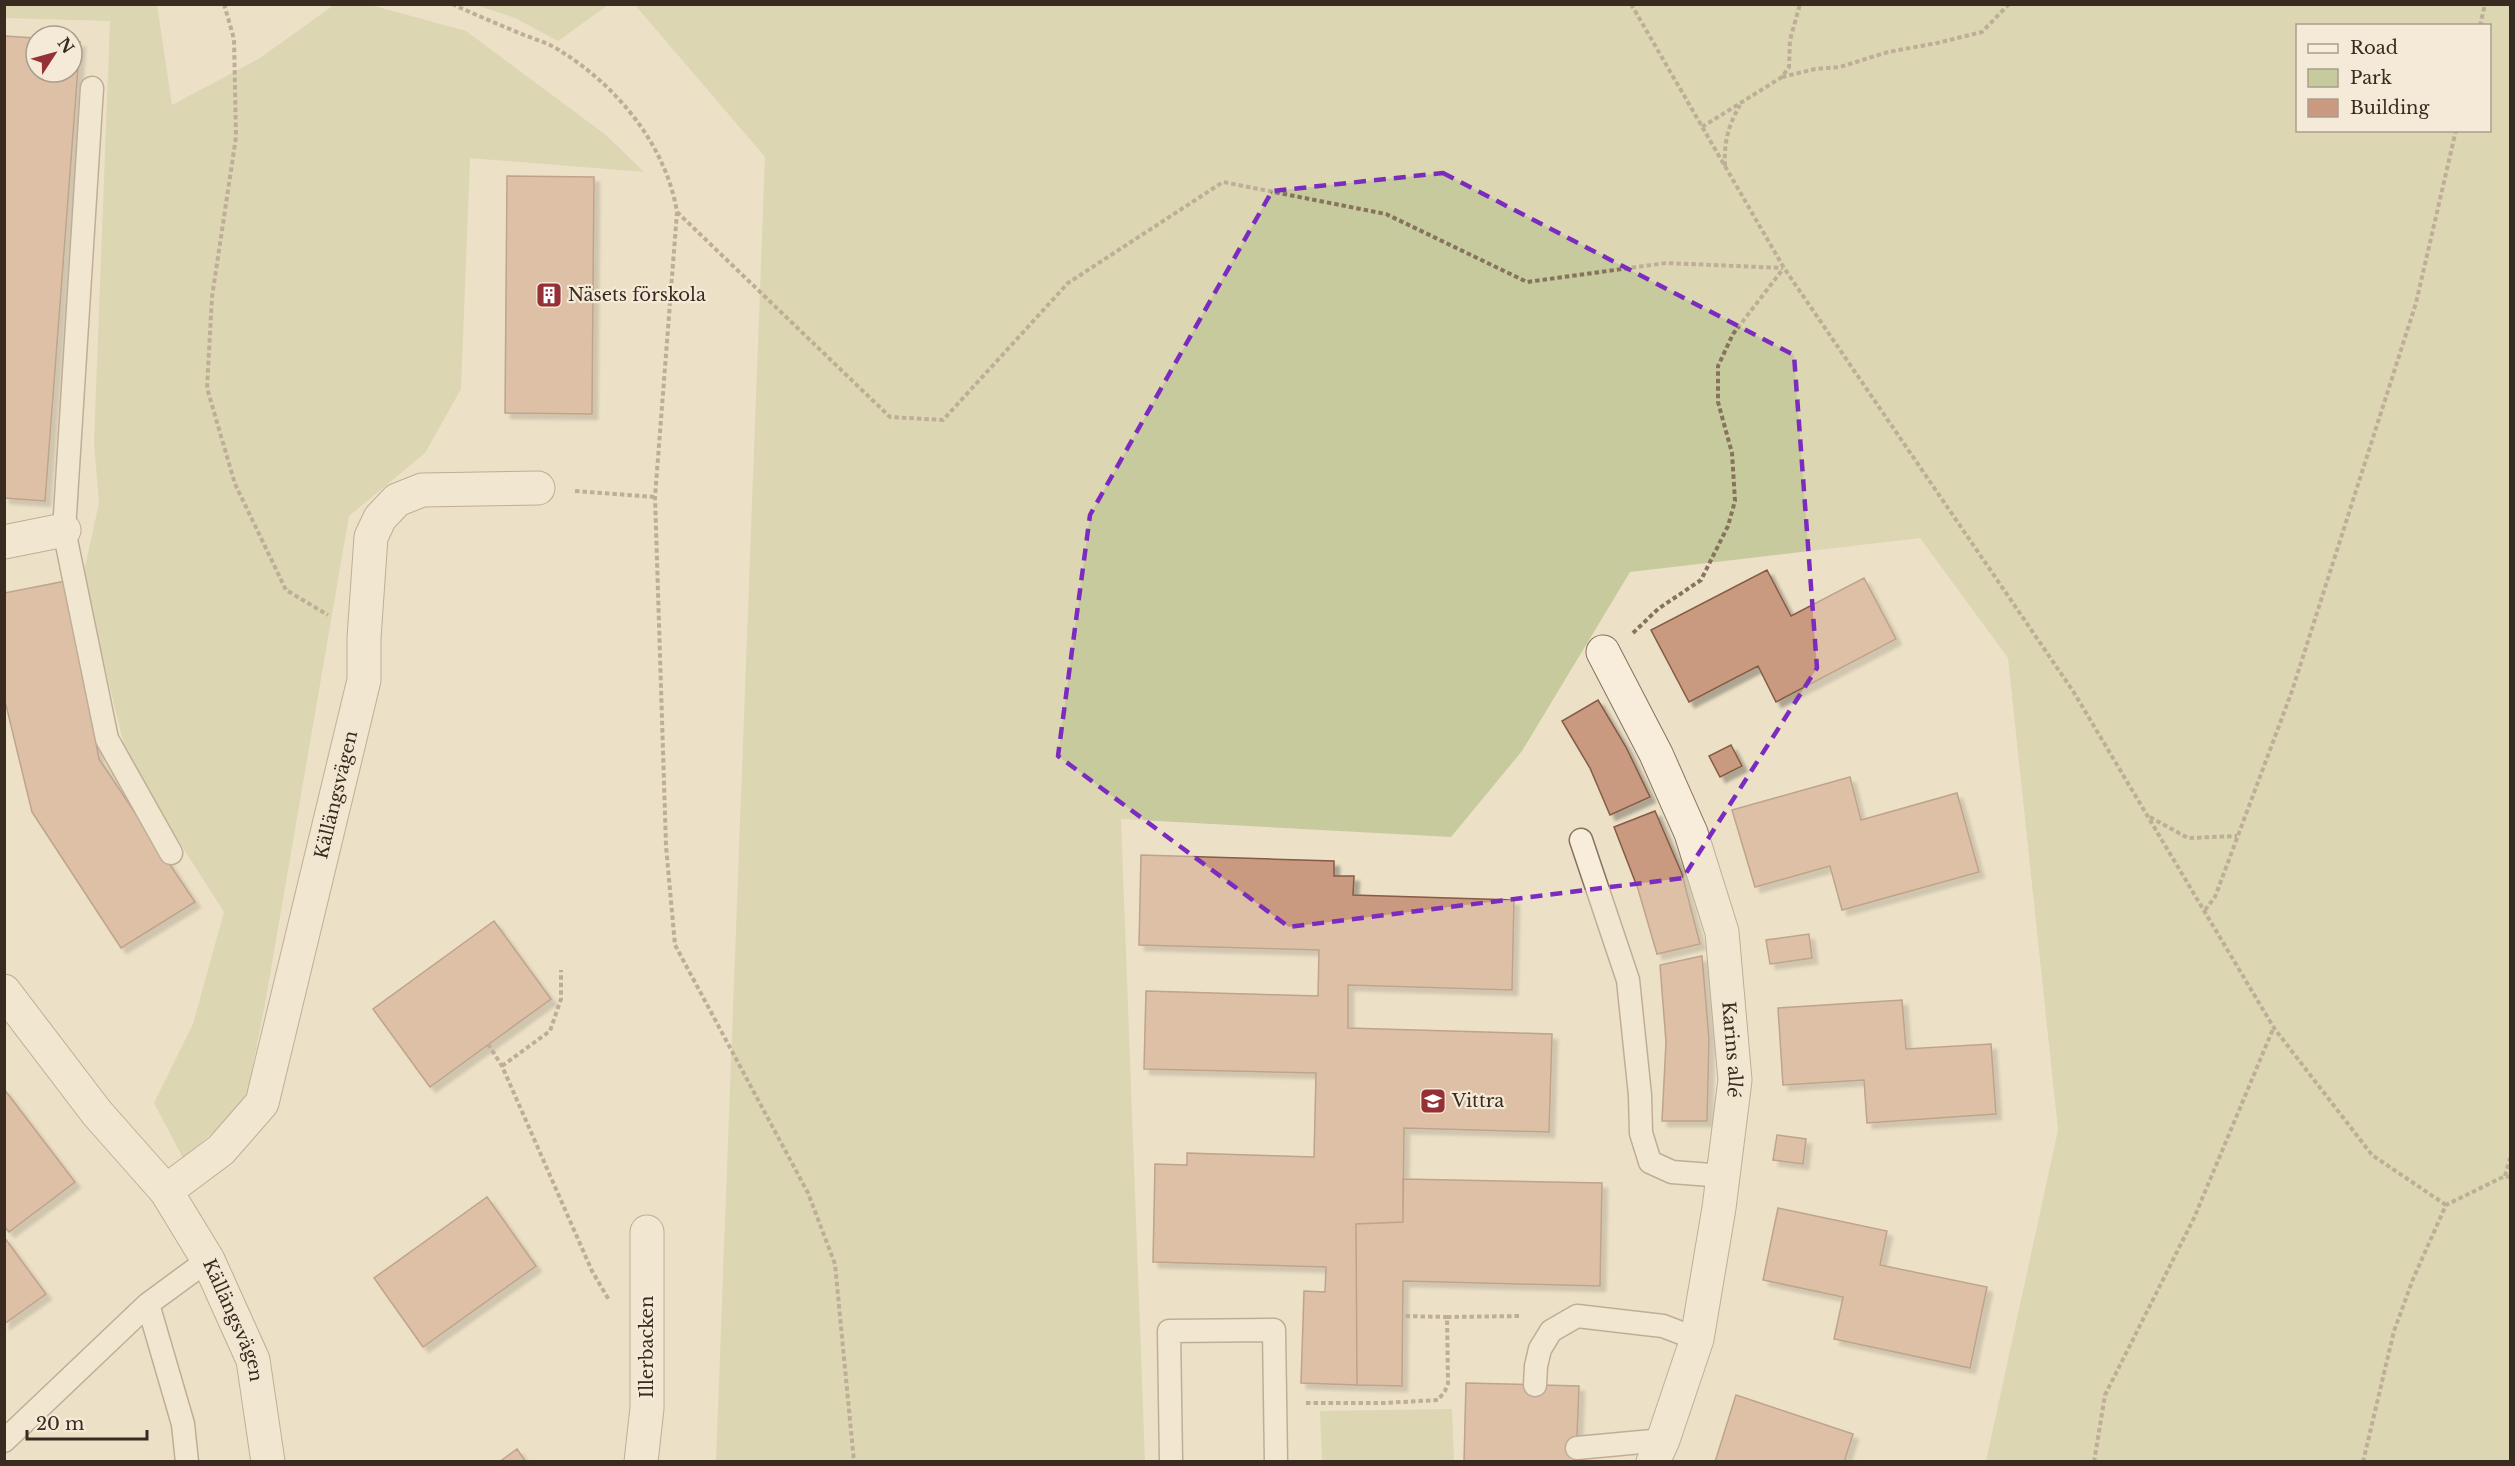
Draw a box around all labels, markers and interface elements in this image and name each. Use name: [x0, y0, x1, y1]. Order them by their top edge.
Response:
north arrow: [24, 24, 84, 84]
legend: [2296, 24, 2491, 132]
text: N: [54, 33, 79, 57]
text: Road: [2350, 37, 2398, 59]
text: Park: [2350, 67, 2392, 89]
text: Building: [2350, 97, 2429, 119]
building icon: Näsets förskola: [534, 280, 564, 310]
place label: Näsets förskola: [568, 284, 706, 306]
street label: Källängsvägen: [310, 728, 362, 861]
street label: Karins allé: [1717, 1000, 1746, 1099]
school or university icon: Vittra: [1418, 1086, 1448, 1116]
place label: Vittra: [1451, 1090, 1504, 1112]
street label: Källängsvägen: [198, 1256, 267, 1383]
street label: Illerbacken: [636, 1296, 658, 1398]
scale bar: [27, 1403, 147, 1441]
text: 20 m: [36, 1413, 84, 1435]

